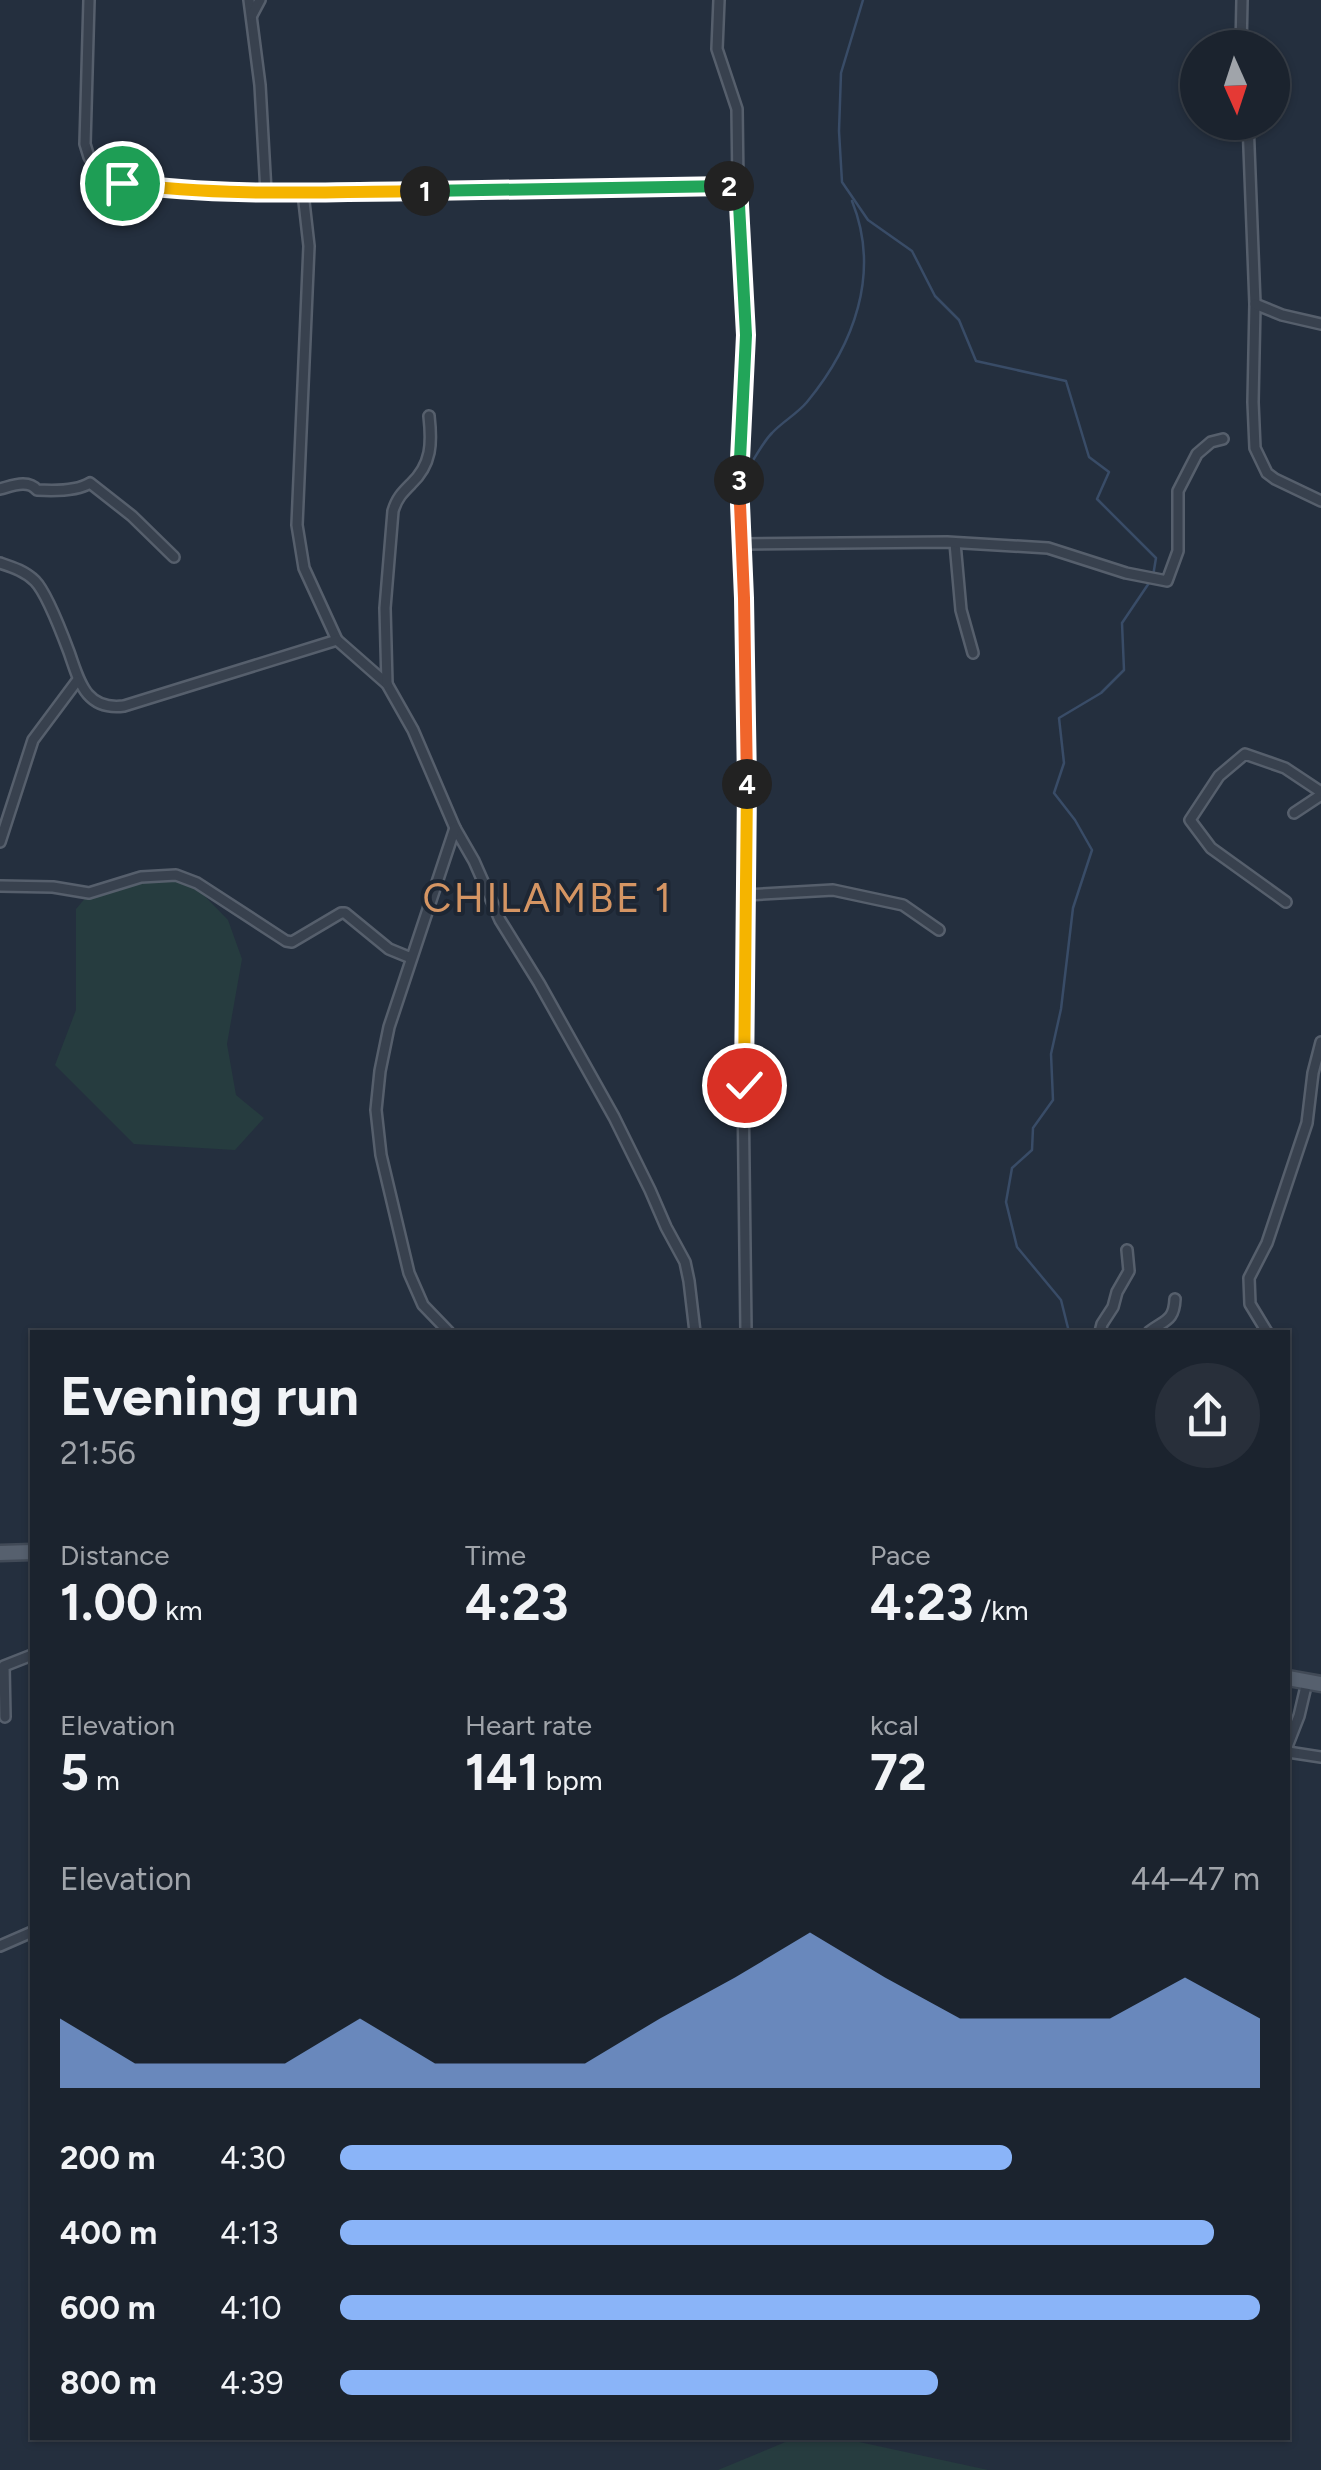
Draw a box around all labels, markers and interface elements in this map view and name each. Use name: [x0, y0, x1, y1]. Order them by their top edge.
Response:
north arrow: [1180, 30, 1290, 140]
map controls: [1180, 30, 1290, 140]
pin: [80, 141, 165, 226]
icon: arrive: [95, 156, 150, 211]
pin: 2: [704, 161, 754, 211]
pin: 1: [400, 166, 450, 216]
text: 2: [721, 169, 737, 203]
text: 1: [419, 174, 431, 208]
pin: 3: [714, 455, 764, 505]
text: 3: [731, 463, 747, 497]
pin: 4: [722, 759, 772, 809]
text: 4: [738, 767, 756, 801]
district label: CHILAMBE 1: [423, 874, 673, 922]
pin: [702, 1043, 787, 1128]
icon: check: [717, 1058, 772, 1113]
text: Evening run: [60, 1363, 359, 1429]
button: share: [1155, 1363, 1260, 1468]
text: 21:56: [60, 1434, 136, 1472]
text: Distance: [60, 1538, 170, 1572]
text: Time: [465, 1538, 526, 1572]
text: Pace: [870, 1538, 931, 1572]
text: 1.00: [60, 1572, 158, 1633]
text: 4:23: [465, 1572, 568, 1633]
text: 4:23: [870, 1572, 973, 1633]
text: km: [158, 1593, 203, 1627]
text: /km: [973, 1593, 1029, 1627]
text: Elevation: [60, 1708, 175, 1742]
text: Heart rate: [465, 1708, 592, 1742]
text: kcal: [870, 1708, 919, 1742]
text: 5: [60, 1742, 89, 1803]
text: 141: [465, 1742, 539, 1803]
text: 72: [870, 1742, 927, 1803]
text: m: [89, 1763, 120, 1797]
text: bpm: [539, 1763, 603, 1797]
text: Elevation: [60, 1860, 192, 1898]
text: 44–47 m: [1130, 1860, 1260, 1898]
text: 200 m: [60, 2139, 156, 2177]
text: 4:30: [220, 2139, 286, 2177]
text: 400 m: [60, 2214, 157, 2252]
text: 4:13: [220, 2214, 279, 2252]
text: 600 m: [60, 2289, 156, 2327]
text: 4:10: [220, 2289, 282, 2327]
text: 800 m: [60, 2364, 157, 2402]
text: 4:39: [220, 2364, 284, 2402]

